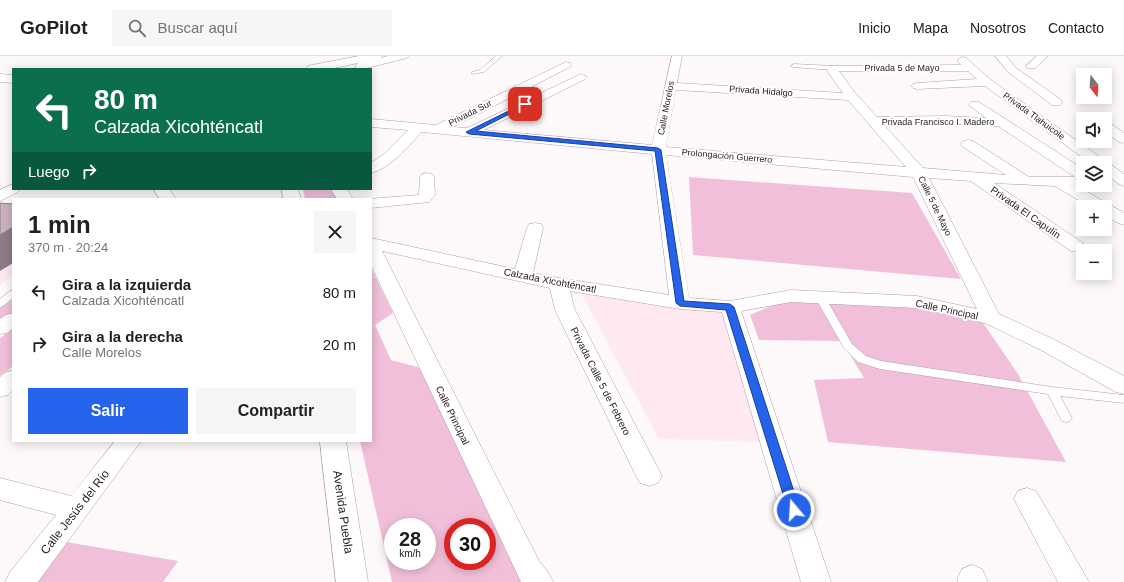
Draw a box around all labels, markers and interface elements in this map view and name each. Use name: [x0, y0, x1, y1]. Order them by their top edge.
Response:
search box: [112, 10, 392, 46]
text: GoPilot: [20, 17, 88, 38]
icon: search: [126, 17, 148, 39]
text: Buscar aquí: [158, 19, 238, 36]
text: Inicio: [858, 20, 891, 36]
text: Mapa: [913, 20, 948, 36]
text: Nosotros: [970, 20, 1026, 36]
text: Contacto: [1048, 20, 1104, 36]
street label: Privada 5 de Mayo: [864, 63, 940, 73]
north arrow: [1076, 68, 1112, 104]
map controls: [1076, 68, 1112, 280]
street label: Calle Morelos: [656, 80, 676, 136]
icon: left: [28, 84, 80, 136]
text: 80 m: [94, 84, 158, 115]
street label: Privada Hidalgo: [729, 84, 793, 98]
pin: [508, 87, 542, 121]
street label: Privada Tlahuicole: [1001, 90, 1067, 142]
icon: arrive: [514, 93, 536, 115]
street label: Privada Sur: [447, 98, 493, 128]
button: sound: [1076, 112, 1112, 148]
text: Calzada Xicohténcatl: [94, 117, 263, 137]
street label: Privada Francisco I. Madero: [882, 117, 994, 127]
street label: Prolongación Guerrero: [681, 147, 773, 165]
button: layers: [1076, 156, 1112, 192]
icon: right: [78, 160, 100, 182]
text: Luego: [28, 163, 70, 180]
street label: Calle 5 de Mayo: [916, 175, 954, 237]
street label: Privada El Capulín: [989, 184, 1063, 241]
button: +: [1076, 200, 1112, 236]
text: 1 min: [28, 211, 91, 238]
button: close: [314, 211, 356, 253]
text: 370 m · 20:24: [28, 240, 108, 255]
button: −: [1076, 244, 1112, 280]
street label: Calzada Xicohténcatl: [503, 266, 597, 295]
text: Gira a la izquierda: [62, 276, 191, 293]
icon: left: [28, 281, 50, 303]
text: 80 m: [323, 284, 356, 301]
text: Calzada Xicohténcatl: [62, 293, 184, 308]
street label: Calle Principal: [914, 297, 979, 322]
street label: Privada Calle 5 de Febrero: [569, 325, 633, 437]
text: Gira a la derecha: [62, 328, 183, 345]
icon: right: [28, 333, 50, 355]
text: 20 m: [323, 336, 356, 353]
text: Calle Morelos: [62, 345, 141, 360]
street label: Calle Principal: [434, 384, 472, 446]
button: Salir: [28, 388, 188, 434]
button: Compartir: [196, 388, 356, 434]
street label: Calle Jesús del Río: [38, 467, 113, 557]
street label: Avenida Puebla: [330, 470, 356, 555]
position arrow: [773, 489, 815, 531]
speed limit sign: 30: [444, 518, 496, 570]
text: 28: [399, 528, 421, 550]
text: km/h: [399, 548, 421, 559]

